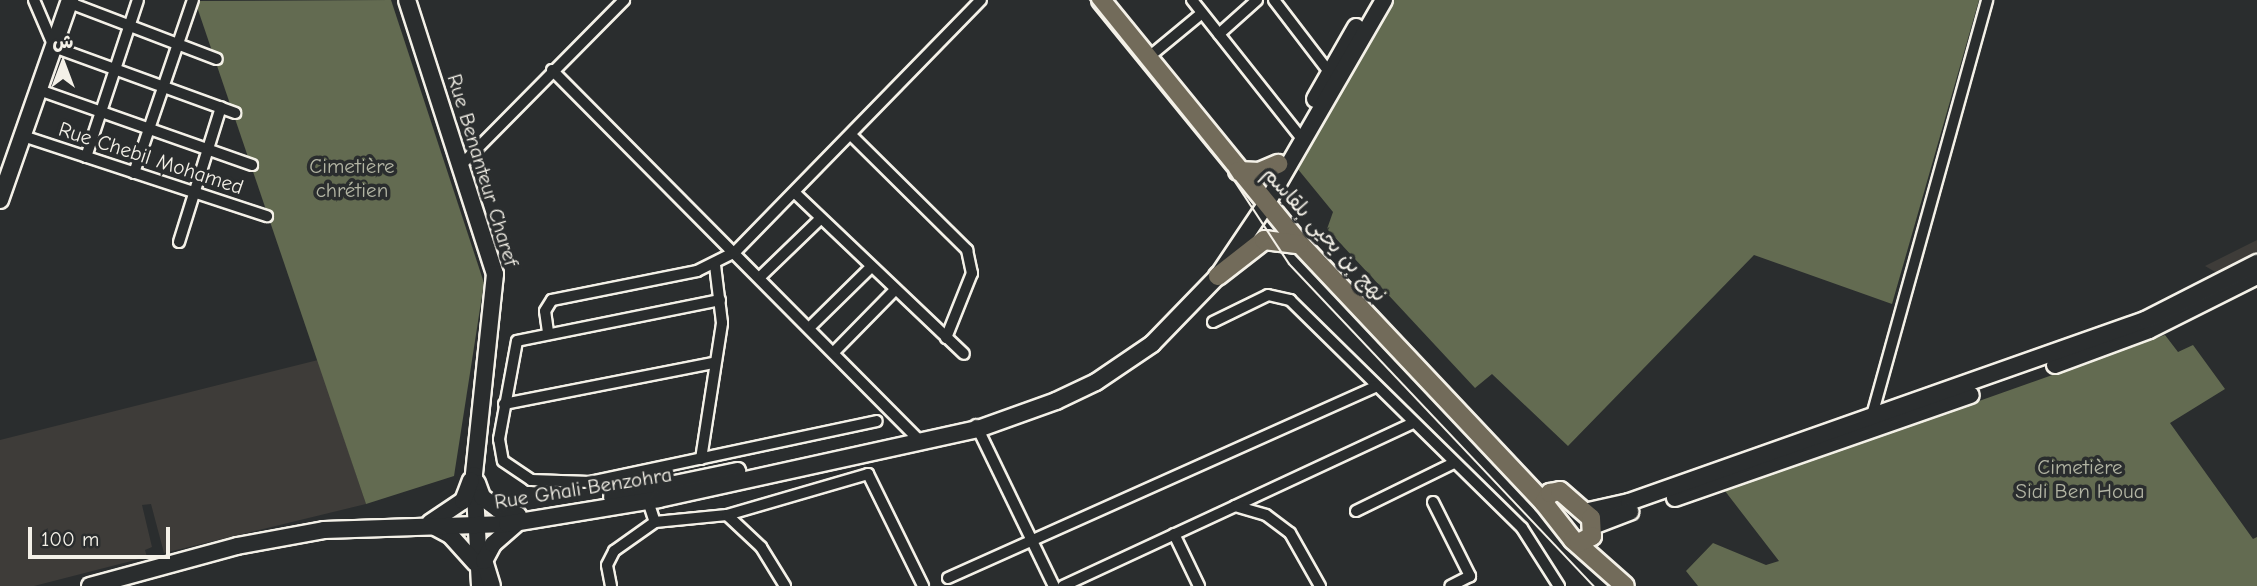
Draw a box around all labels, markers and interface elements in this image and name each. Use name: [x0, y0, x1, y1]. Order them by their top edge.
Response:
north arrow: [28, 28, 98, 98]
text: ش: [53, 31, 73, 53]
street label: Rue Benanteur Charef: [442, 71, 524, 269]
street label: Rue Chebil Mohamed: [55, 116, 247, 200]
park label: Cimetière chrétien: [309, 153, 395, 203]
street label: نهج بن يحيى بلقاسم: [1258, 161, 1392, 307]
park label: Cimetière Sidi Ben Houa: [2015, 454, 2145, 504]
street label: Rue Ghali Benzohra: [493, 462, 673, 514]
scale bar: [32, 512, 173, 556]
text: 100 m: [41, 527, 99, 551]

